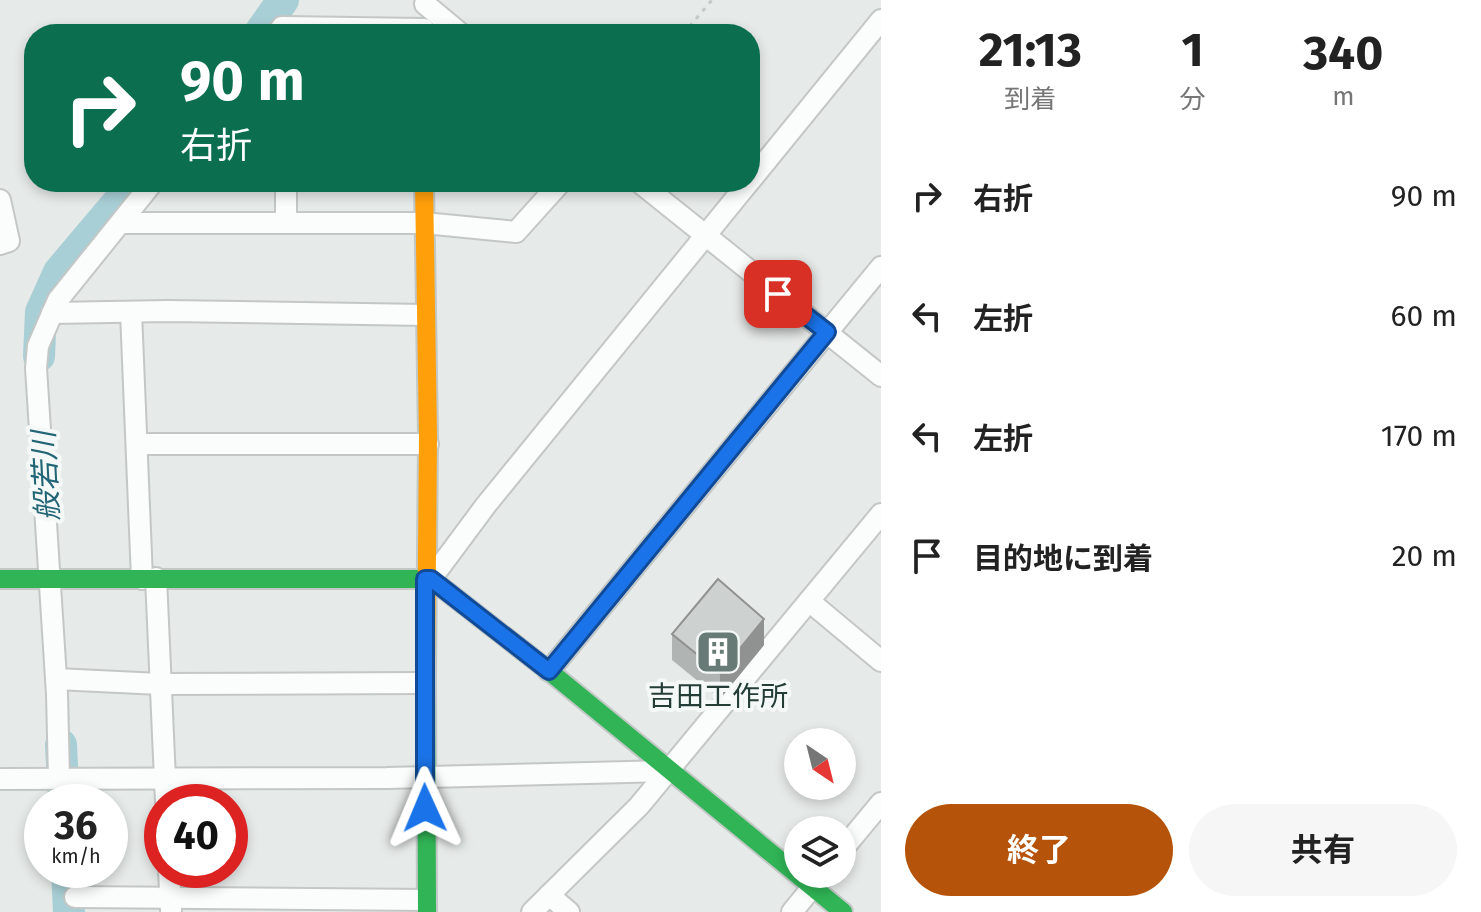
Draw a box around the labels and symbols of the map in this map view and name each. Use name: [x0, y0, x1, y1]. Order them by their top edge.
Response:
pin: [744, 260, 812, 328]
water label: 般若川: [26, 427, 66, 522]
building icon: 吉田工作所: [694, 628, 742, 676]
place label: 吉田工作所: [648, 680, 788, 713]
north arrow: [784, 728, 856, 800]
position arrow: [383, 766, 467, 850]
speed limit sign: 40: [144, 784, 248, 888]

